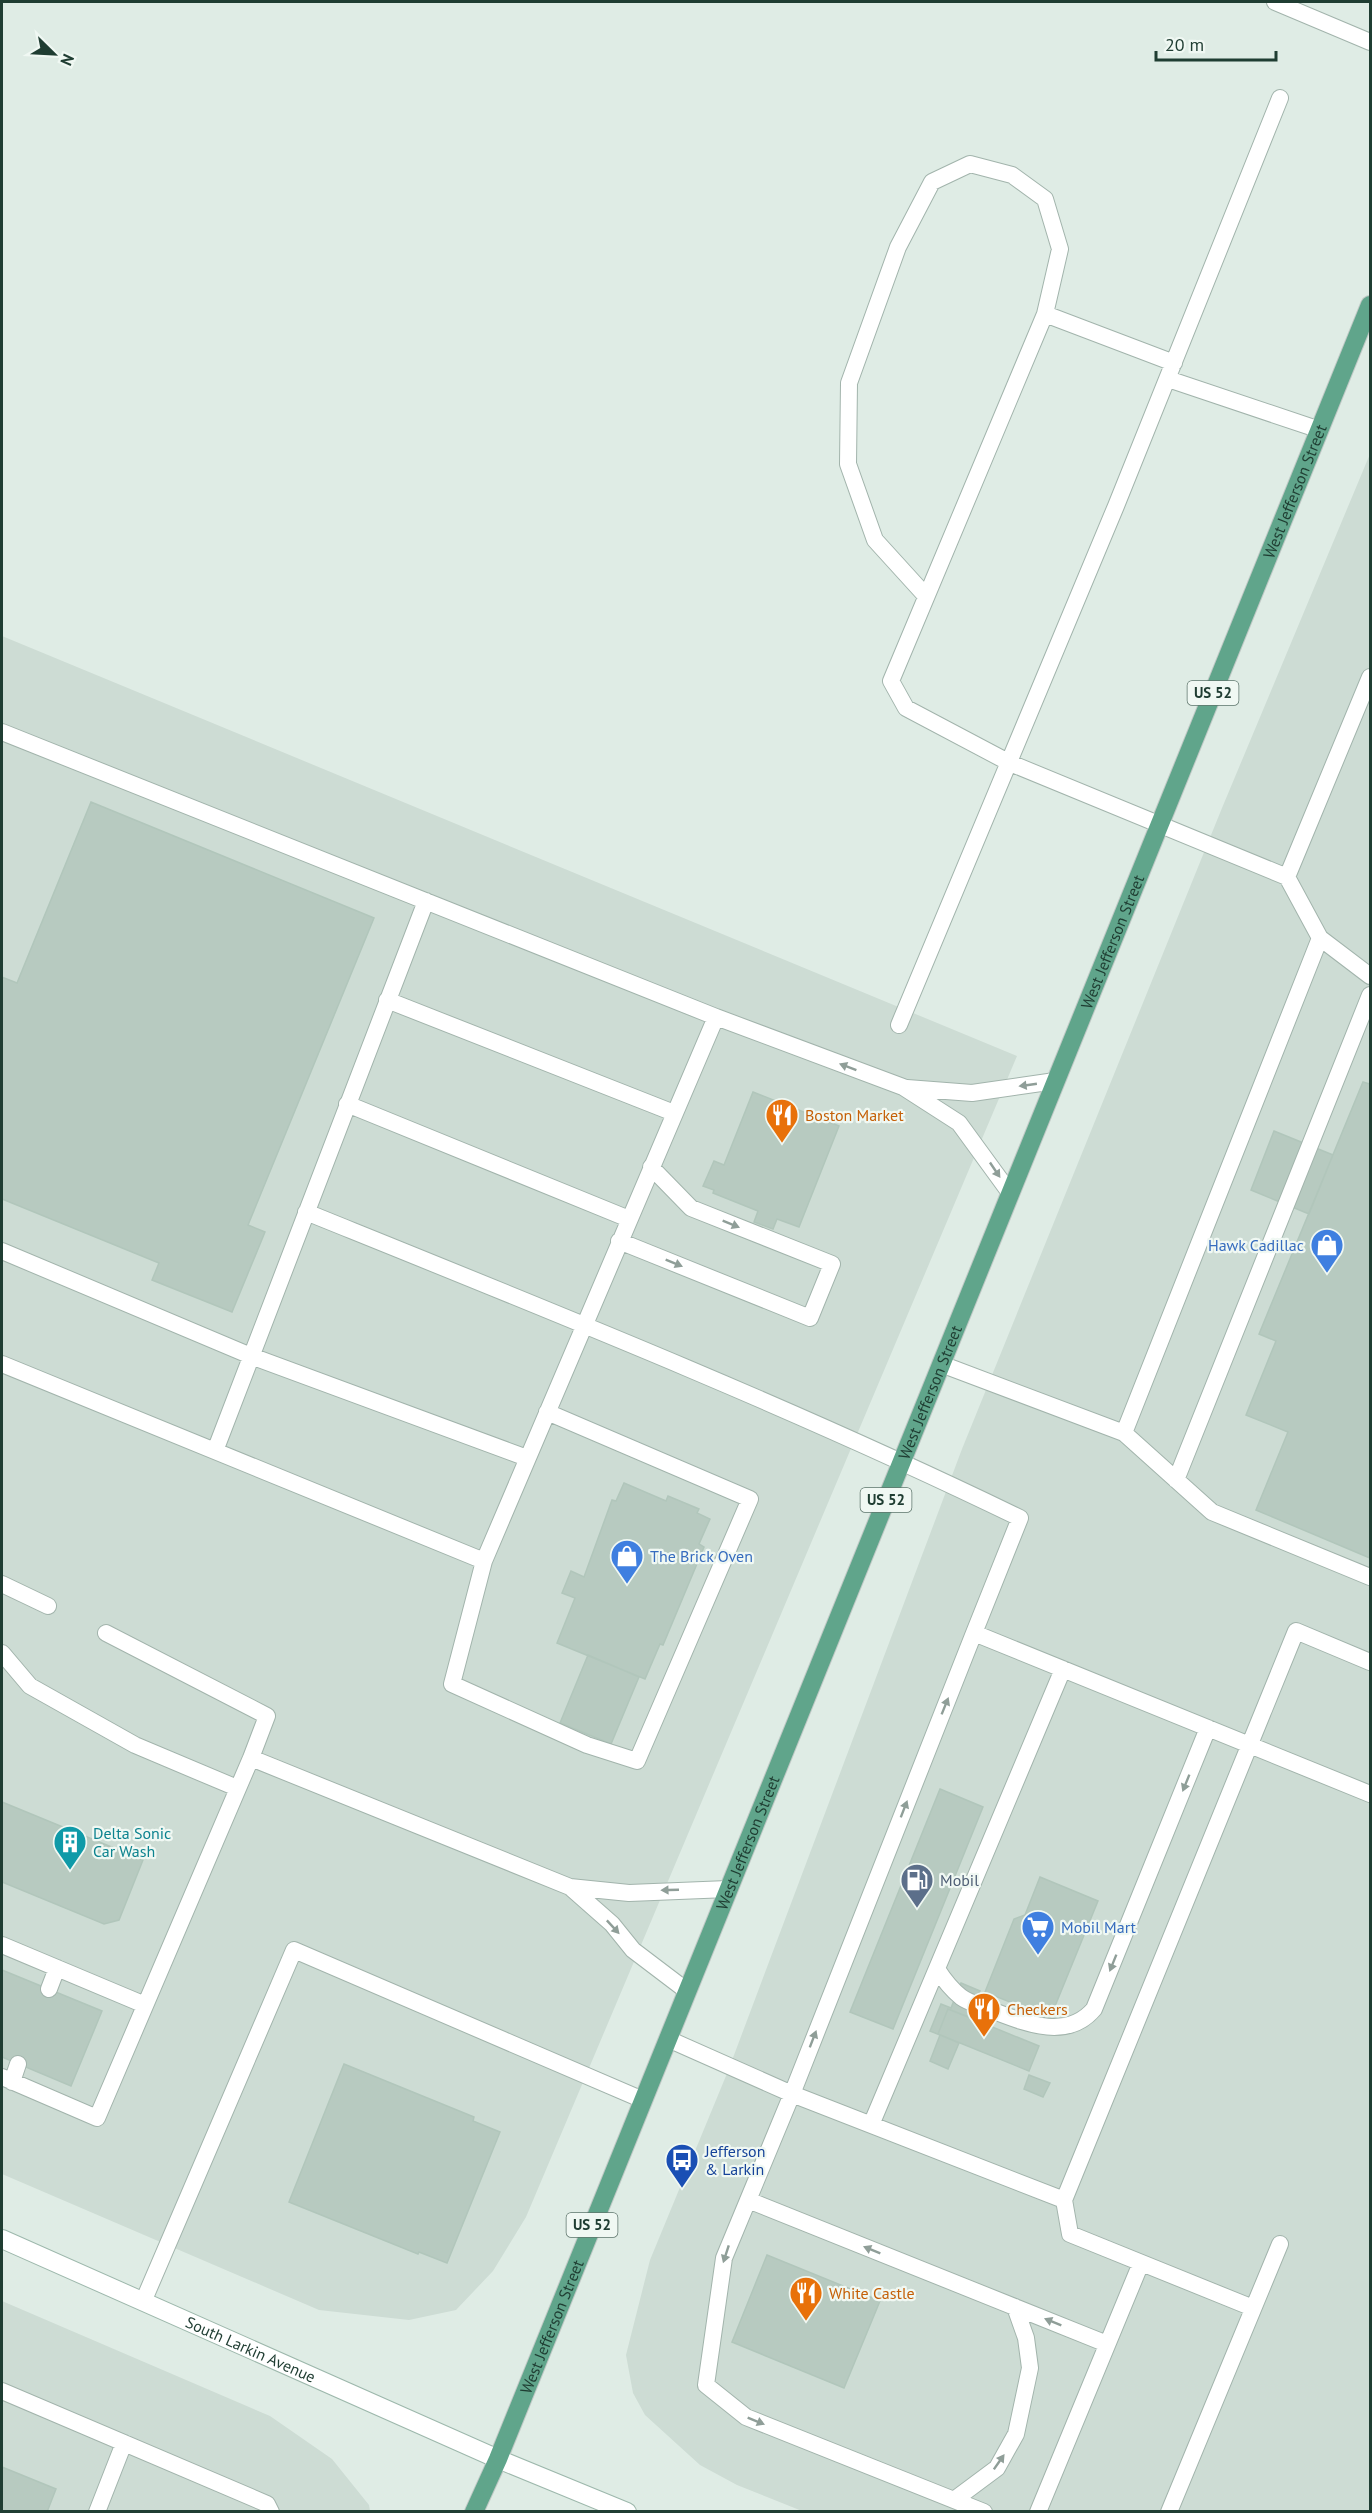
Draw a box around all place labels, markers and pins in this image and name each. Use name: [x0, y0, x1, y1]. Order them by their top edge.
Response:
restaurant icon: Boston Market: [764, 1097, 800, 1144]
place label: Boston Market: [805, 1105, 904, 1125]
shop icon: Hawk Cadillac: [1309, 1227, 1345, 1274]
place label: Hawk Cadillac: [1208, 1235, 1304, 1255]
shop icon: The Brick Oven: [609, 1538, 645, 1585]
place label: The Brick Oven: [650, 1546, 753, 1566]
place label: Delta Sonic Car Wash: [93, 1823, 171, 1861]
building icon: Delta Sonic Car Wash: [52, 1824, 88, 1871]
fuel station icon: Mobil: [899, 1862, 935, 1909]
place label: Mobil: [940, 1870, 979, 1890]
supermarket icon: Mobil Mart: [1020, 1909, 1056, 1956]
place label: Mobil Mart: [1061, 1917, 1137, 1937]
restaurant icon: Checkers: [966, 1991, 1002, 2038]
place label: Checkers: [1007, 1999, 1068, 2019]
place label: Jefferson & Larkin: [704, 2141, 765, 2179]
bus stop icon: Jefferson & Larkin: [664, 2142, 700, 2189]
restaurant icon: White Castle: [788, 2275, 824, 2322]
place label: White Castle: [829, 2283, 915, 2303]

